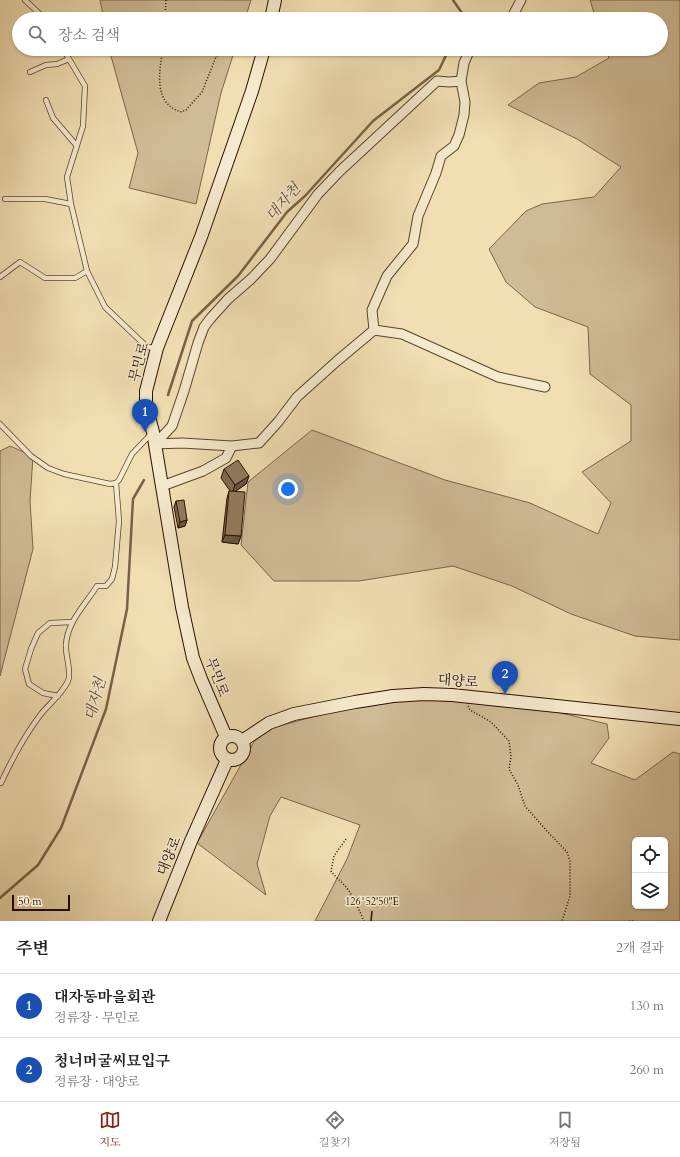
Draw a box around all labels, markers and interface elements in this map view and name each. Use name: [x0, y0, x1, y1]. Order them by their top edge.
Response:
search box: [12, 12, 668, 56]
icon: search: [26, 23, 48, 45]
text: 장소 검색: [58, 25, 120, 45]
water label: 대자천: [261, 178, 306, 225]
street label: 무민로: [125, 339, 154, 384]
pin: 1: [132, 399, 158, 432]
your location: [278, 479, 298, 499]
street label: 무민로: [201, 655, 233, 700]
pin: 2: [492, 661, 518, 694]
street label: 대양로: [437, 670, 479, 692]
water label: 대자천: [80, 674, 111, 723]
street label: 대양로: [153, 833, 186, 878]
map controls: [632, 837, 668, 909]
button: locate: [632, 837, 668, 873]
button: layers: [632, 873, 668, 909]
scale bar: [12, 893, 70, 912]
text: 50 m: [18, 894, 42, 909]
text: 126°52'50"E: [345, 895, 399, 909]
text: 주변: [16, 937, 49, 960]
text: 2개 결과: [616, 939, 664, 957]
text: 대자동마을회관: [54, 987, 155, 1007]
text: 1: [26, 997, 32, 1015]
text: 130 m: [630, 997, 664, 1015]
text: 정류장 · 무민로: [54, 1009, 140, 1027]
text: 청너머굴씨묘입구: [54, 1051, 170, 1071]
text: 2: [26, 1061, 32, 1079]
text: 260 m: [630, 1061, 664, 1079]
text: 정류장 · 대양로: [54, 1073, 140, 1091]
tab: 지도: [99, 1109, 121, 1150]
tab: 길찾기: [319, 1109, 351, 1150]
tab: 저장됨: [549, 1109, 581, 1150]

